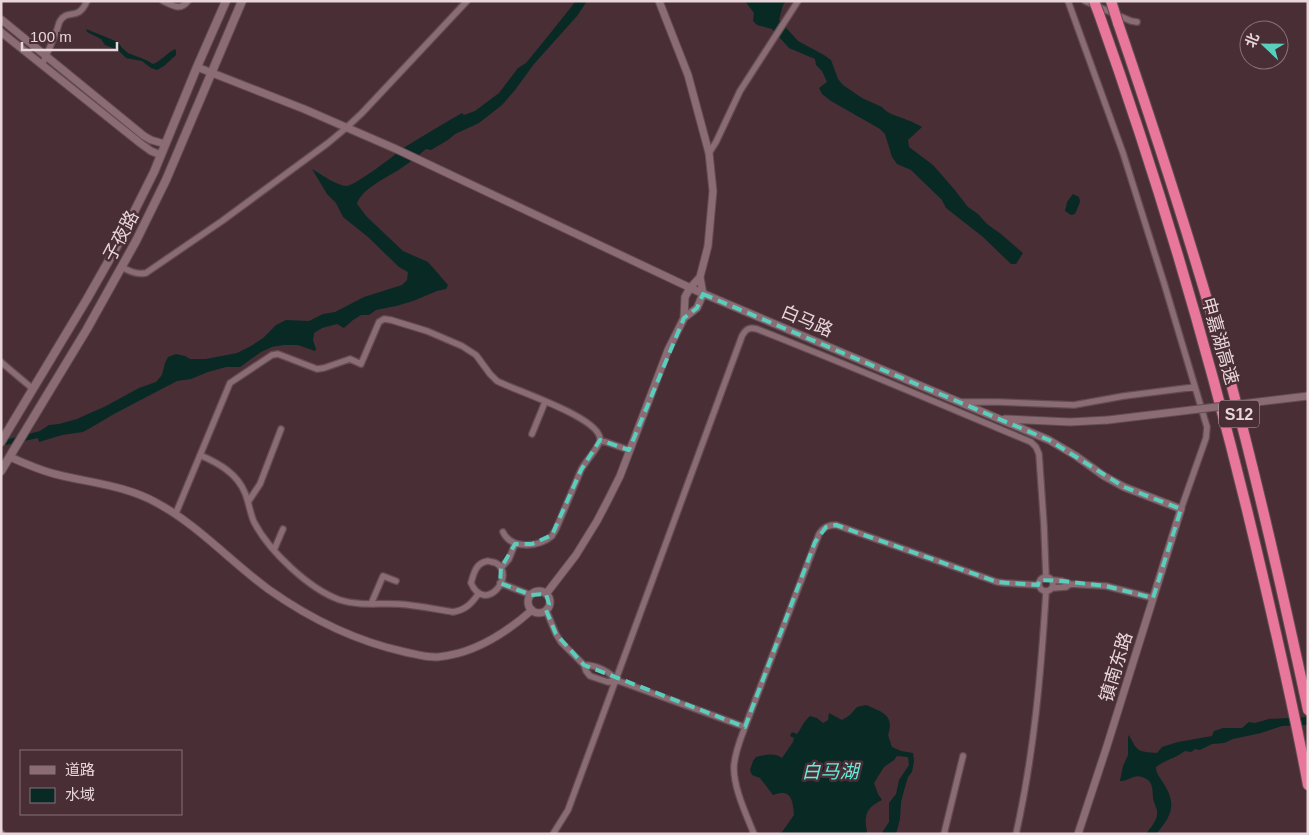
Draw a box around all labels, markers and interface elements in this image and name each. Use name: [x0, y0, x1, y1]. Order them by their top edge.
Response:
scale bar: [22, 20, 118, 52]
north arrow: [1239, 20, 1289, 70]
text: 100 m: [30, 28, 72, 45]
text: 北: [1242, 31, 1262, 50]
street label: 子夜路: [99, 207, 143, 265]
street label: 申嘉湖高速: [1198, 295, 1242, 387]
street label: 白马路: [778, 301, 836, 341]
road number: S12: [1219, 400, 1259, 428]
street label: 镇南东路: [1096, 630, 1136, 704]
legend: [20, 750, 182, 815]
text: 道路: [65, 761, 95, 778]
water label: 白马湖: [801, 761, 861, 782]
text: 水域: [65, 786, 95, 803]

